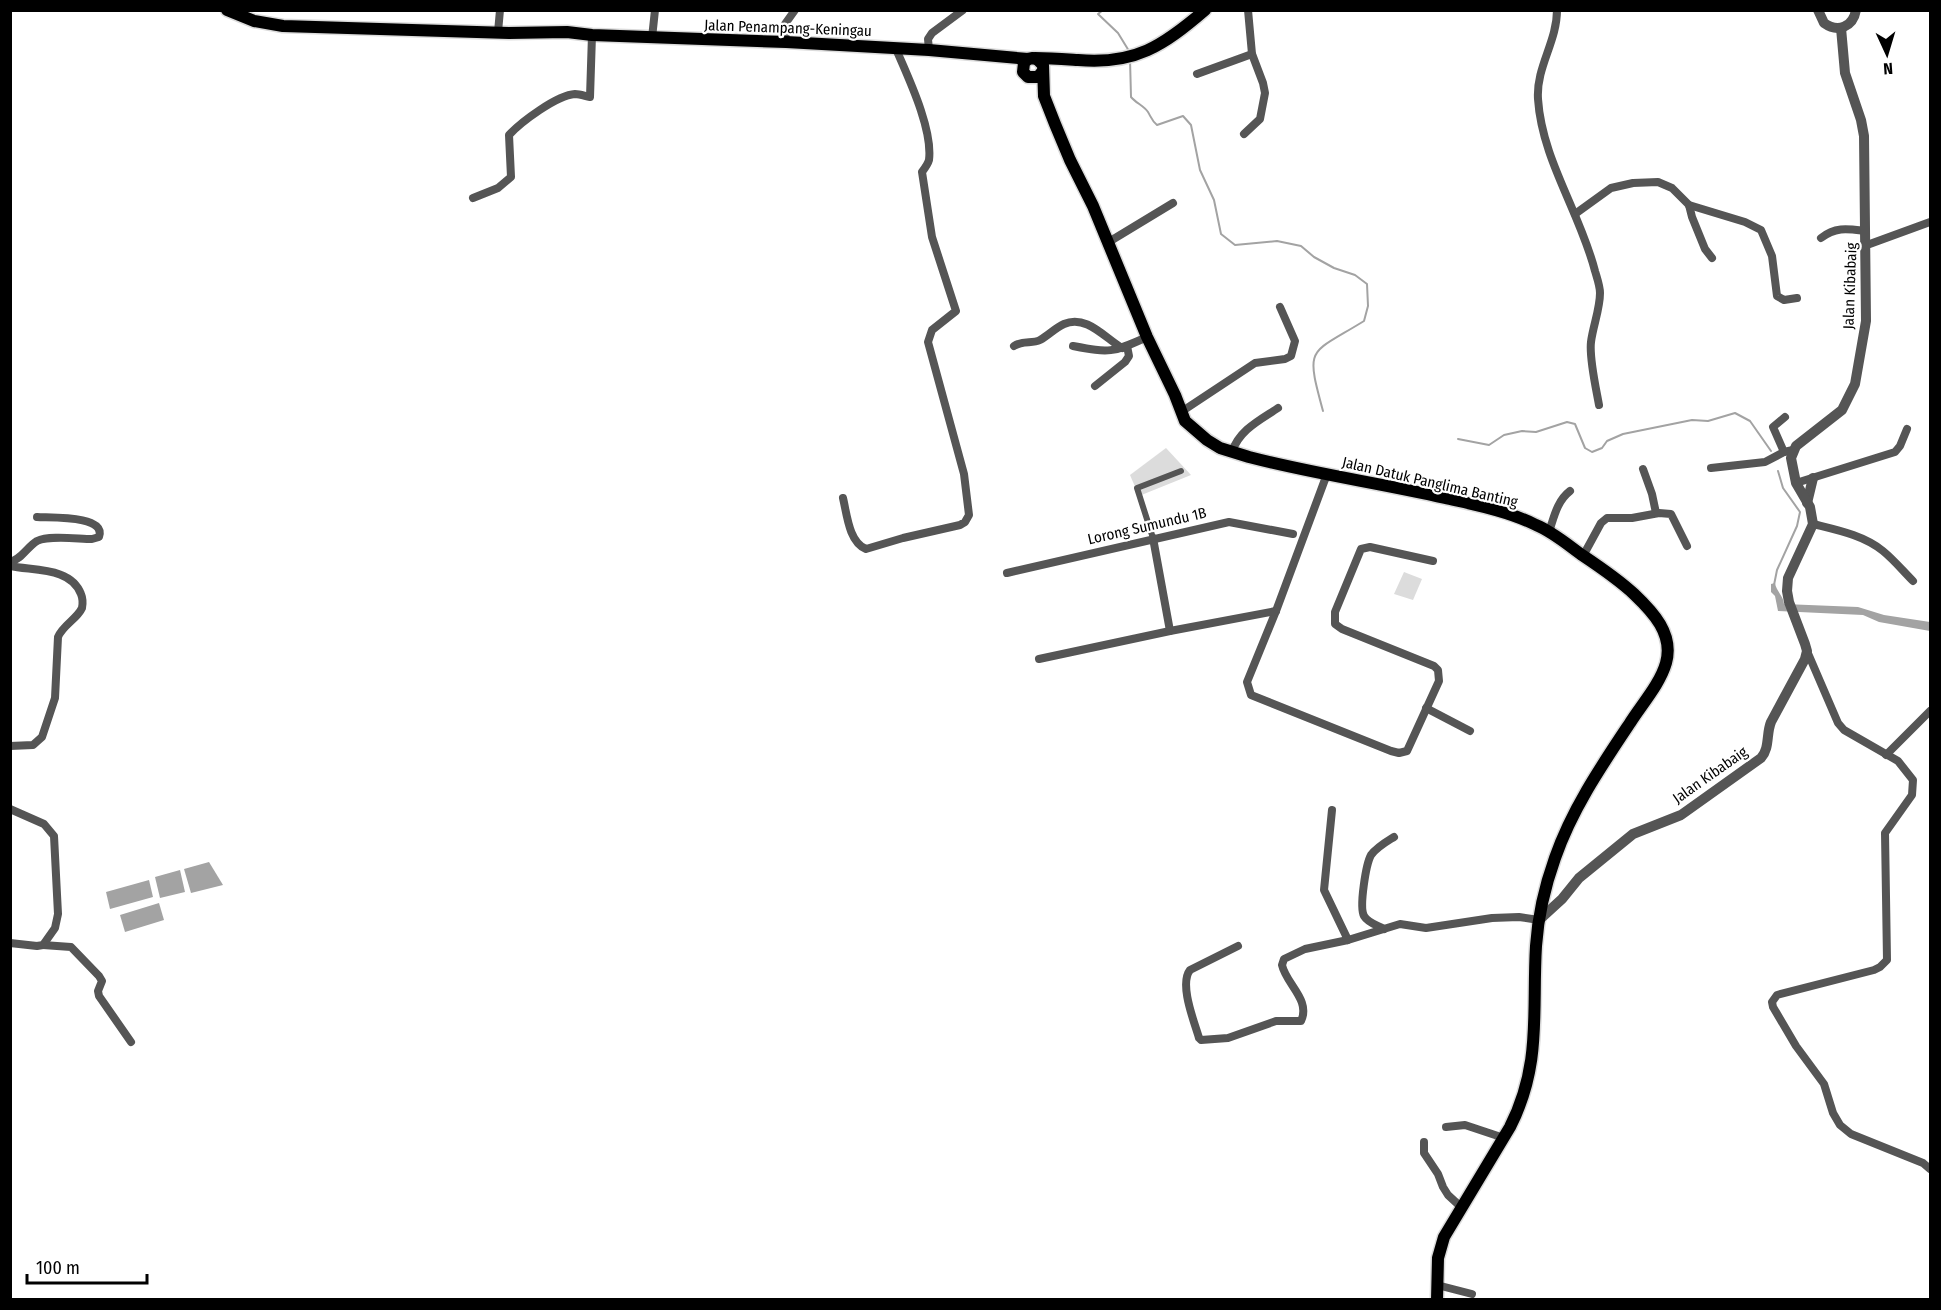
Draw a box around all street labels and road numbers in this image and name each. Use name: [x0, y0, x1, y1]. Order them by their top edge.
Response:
street label: Jalan Penampang-Keningau: [704, 16, 872, 40]
street label: Jalan Kibabaig: [1839, 242, 1861, 330]
street label: Jalan Datuk Panglima Banting: [1340, 453, 1520, 511]
street label: Lorong Sumundu 1B: [1086, 504, 1208, 548]
street label: Jalan Kibabaig: [1669, 743, 1751, 807]

